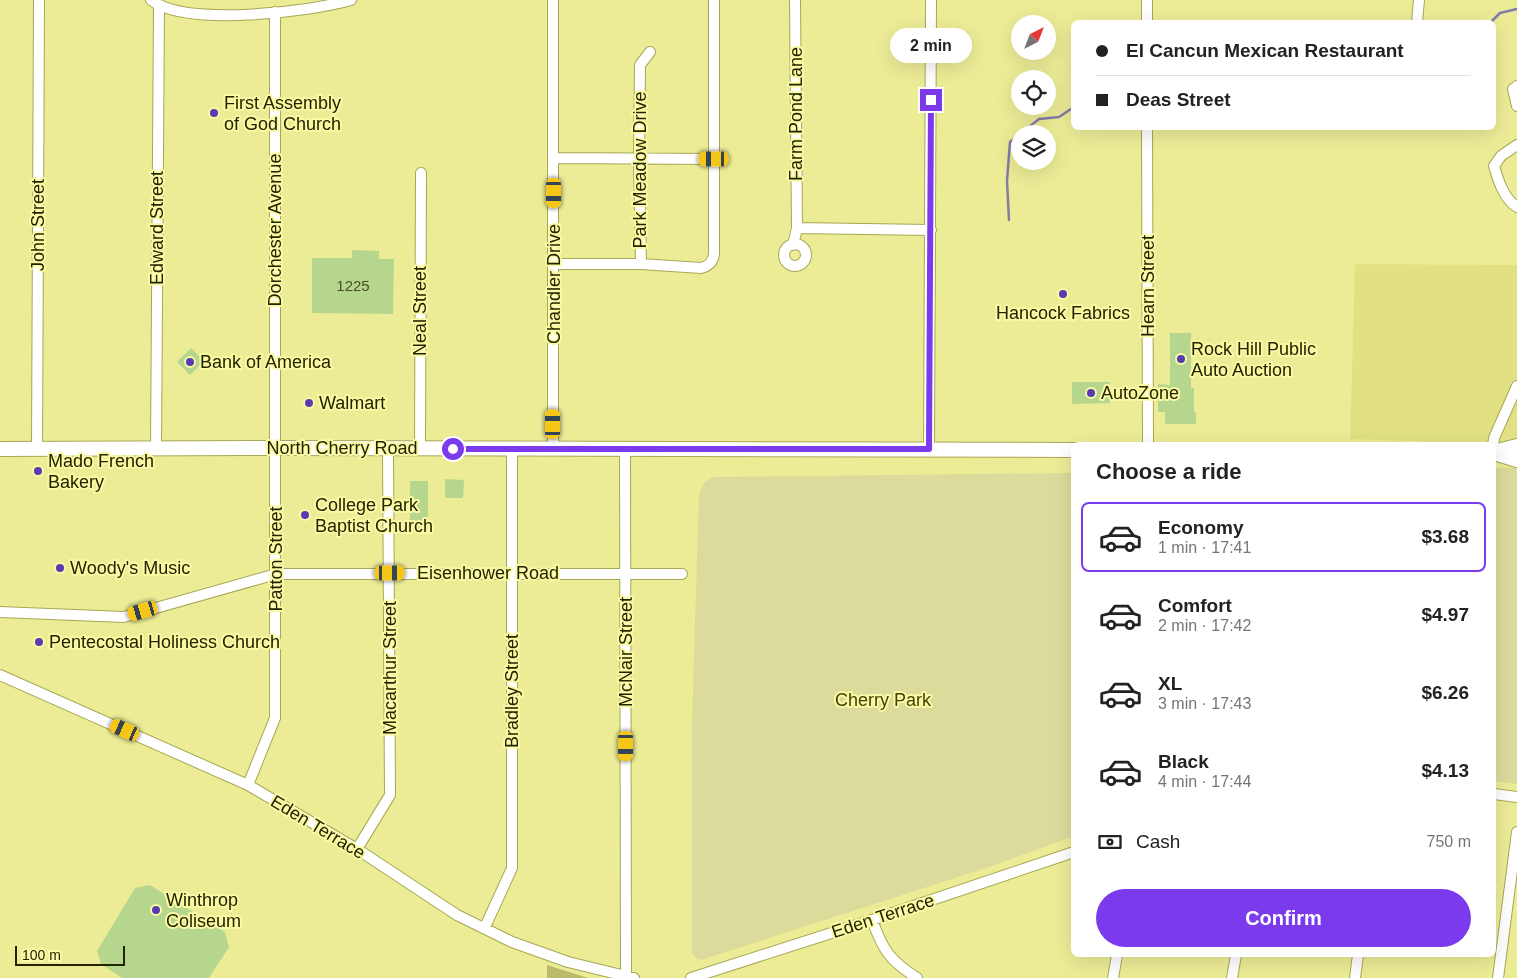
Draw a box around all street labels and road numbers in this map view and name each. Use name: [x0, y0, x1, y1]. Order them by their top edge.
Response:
street label: Farm Pond Lane: [786, 47, 806, 181]
street label: Park Meadow Drive: [630, 91, 650, 249]
street label: Dorchester Avenue: [265, 154, 285, 306]
street label: Edward Street: [147, 171, 167, 285]
street label: John Street: [28, 179, 48, 271]
street label: Chandler Drive: [544, 224, 564, 344]
street label: Hearn Street: [1138, 235, 1158, 337]
street label: Neal Street: [410, 266, 430, 356]
street label: North Cherry Road: [266, 438, 418, 458]
street label: Patton Street: [266, 506, 286, 612]
street label: Eisenhower Road: [417, 563, 559, 583]
street label: McNair Street: [616, 597, 636, 707]
street label: Macarthur Street: [380, 601, 400, 735]
street label: Bradley Street: [502, 634, 522, 748]
street label: Eden Terrace: [267, 791, 369, 863]
street label: Eden Terrace: [829, 890, 937, 942]

